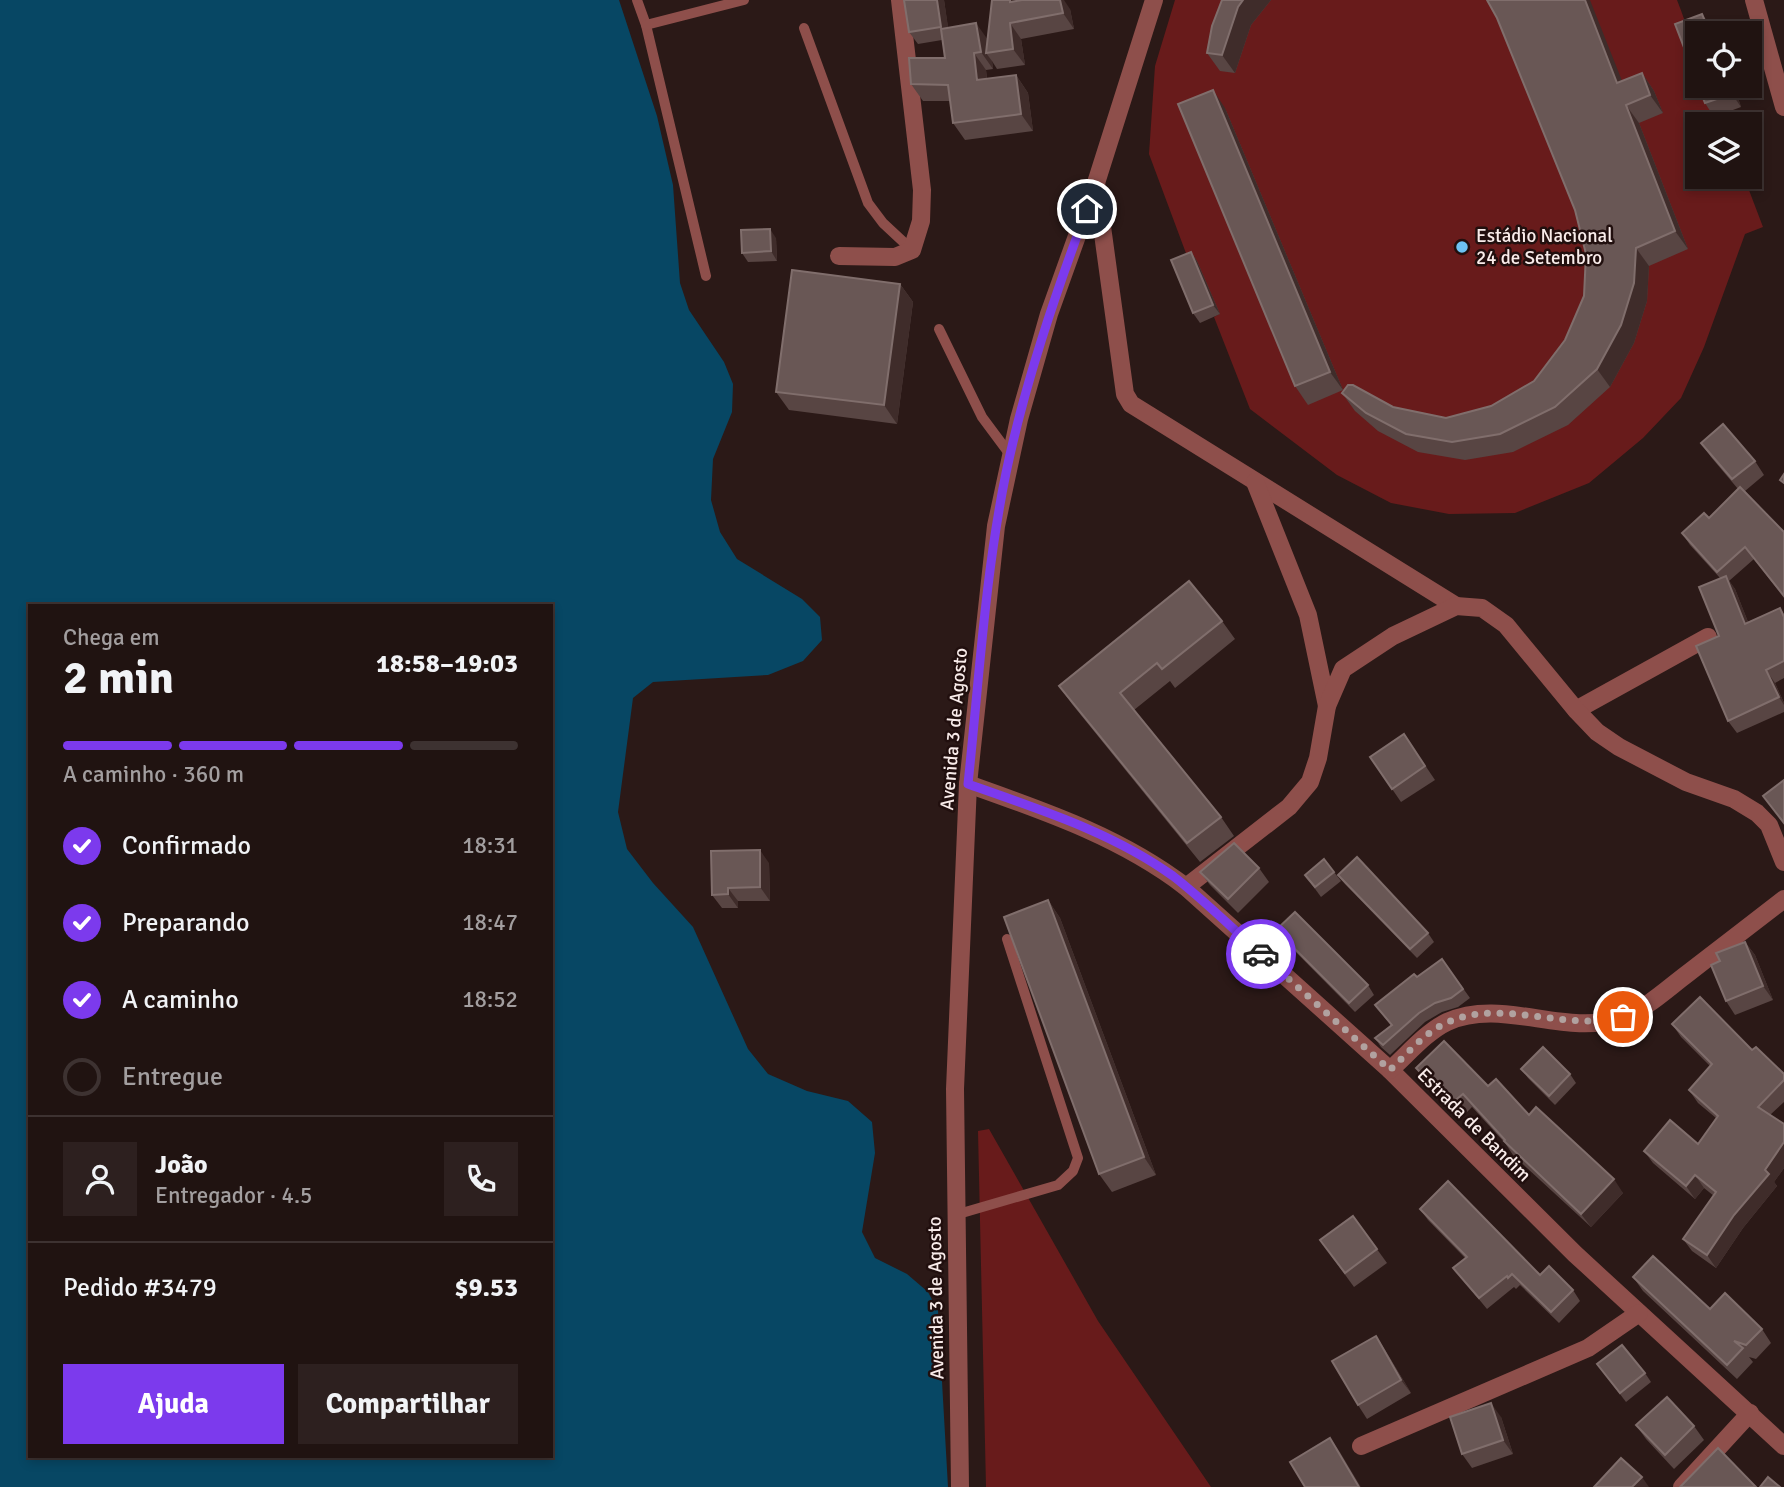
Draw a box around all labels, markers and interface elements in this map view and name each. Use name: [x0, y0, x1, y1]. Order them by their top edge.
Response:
map controls: [1685, 21, 1762, 189]
button: locate: [1685, 21, 1762, 98]
button: layers: [1685, 112, 1762, 189]
pin: [1057, 179, 1117, 239]
icon: home: [1068, 190, 1106, 228]
place label: Estádio Nacional 24 de Setembro: [1476, 224, 1613, 270]
marker: Estádio Nacional 24 de Setembro: [1454, 239, 1470, 255]
text: Chega em: [63, 623, 160, 652]
street label: Avenida 3 de Agosto: [935, 647, 973, 811]
text: 18:58–19:03: [376, 648, 518, 680]
text: 2 min: [63, 650, 174, 706]
text: A caminho · 360 m: [63, 760, 244, 789]
icon: check: [63, 827, 101, 865]
text: Confirmado: [122, 830, 251, 862]
text: 18:31: [462, 831, 518, 860]
icon: check: [63, 904, 101, 942]
text: Preparando: [122, 907, 249, 939]
text: 18:47: [462, 908, 518, 937]
courier: [1226, 919, 1296, 989]
icon: car: [1242, 935, 1280, 973]
icon: check: [63, 981, 101, 1019]
text: A caminho: [122, 984, 239, 1016]
text: 18:52: [462, 985, 518, 1014]
pin: [1593, 987, 1653, 1047]
icon: bag: [1604, 998, 1642, 1036]
text: Entregue: [122, 1061, 223, 1093]
street label: Estrada de Bandim: [1412, 1063, 1536, 1187]
button: person: [63, 1142, 137, 1216]
button: phone: [444, 1142, 518, 1216]
text: João: [155, 1149, 208, 1181]
text: Entregador · 4.5: [155, 1181, 313, 1210]
street label: Avenida 3 de Agosto: [923, 1216, 949, 1380]
text: Pedido #3479: [63, 1272, 217, 1304]
text: $9.53: [454, 1272, 518, 1304]
button: Ajuda: [63, 1364, 284, 1444]
button: Compartilhar: [298, 1364, 518, 1444]

